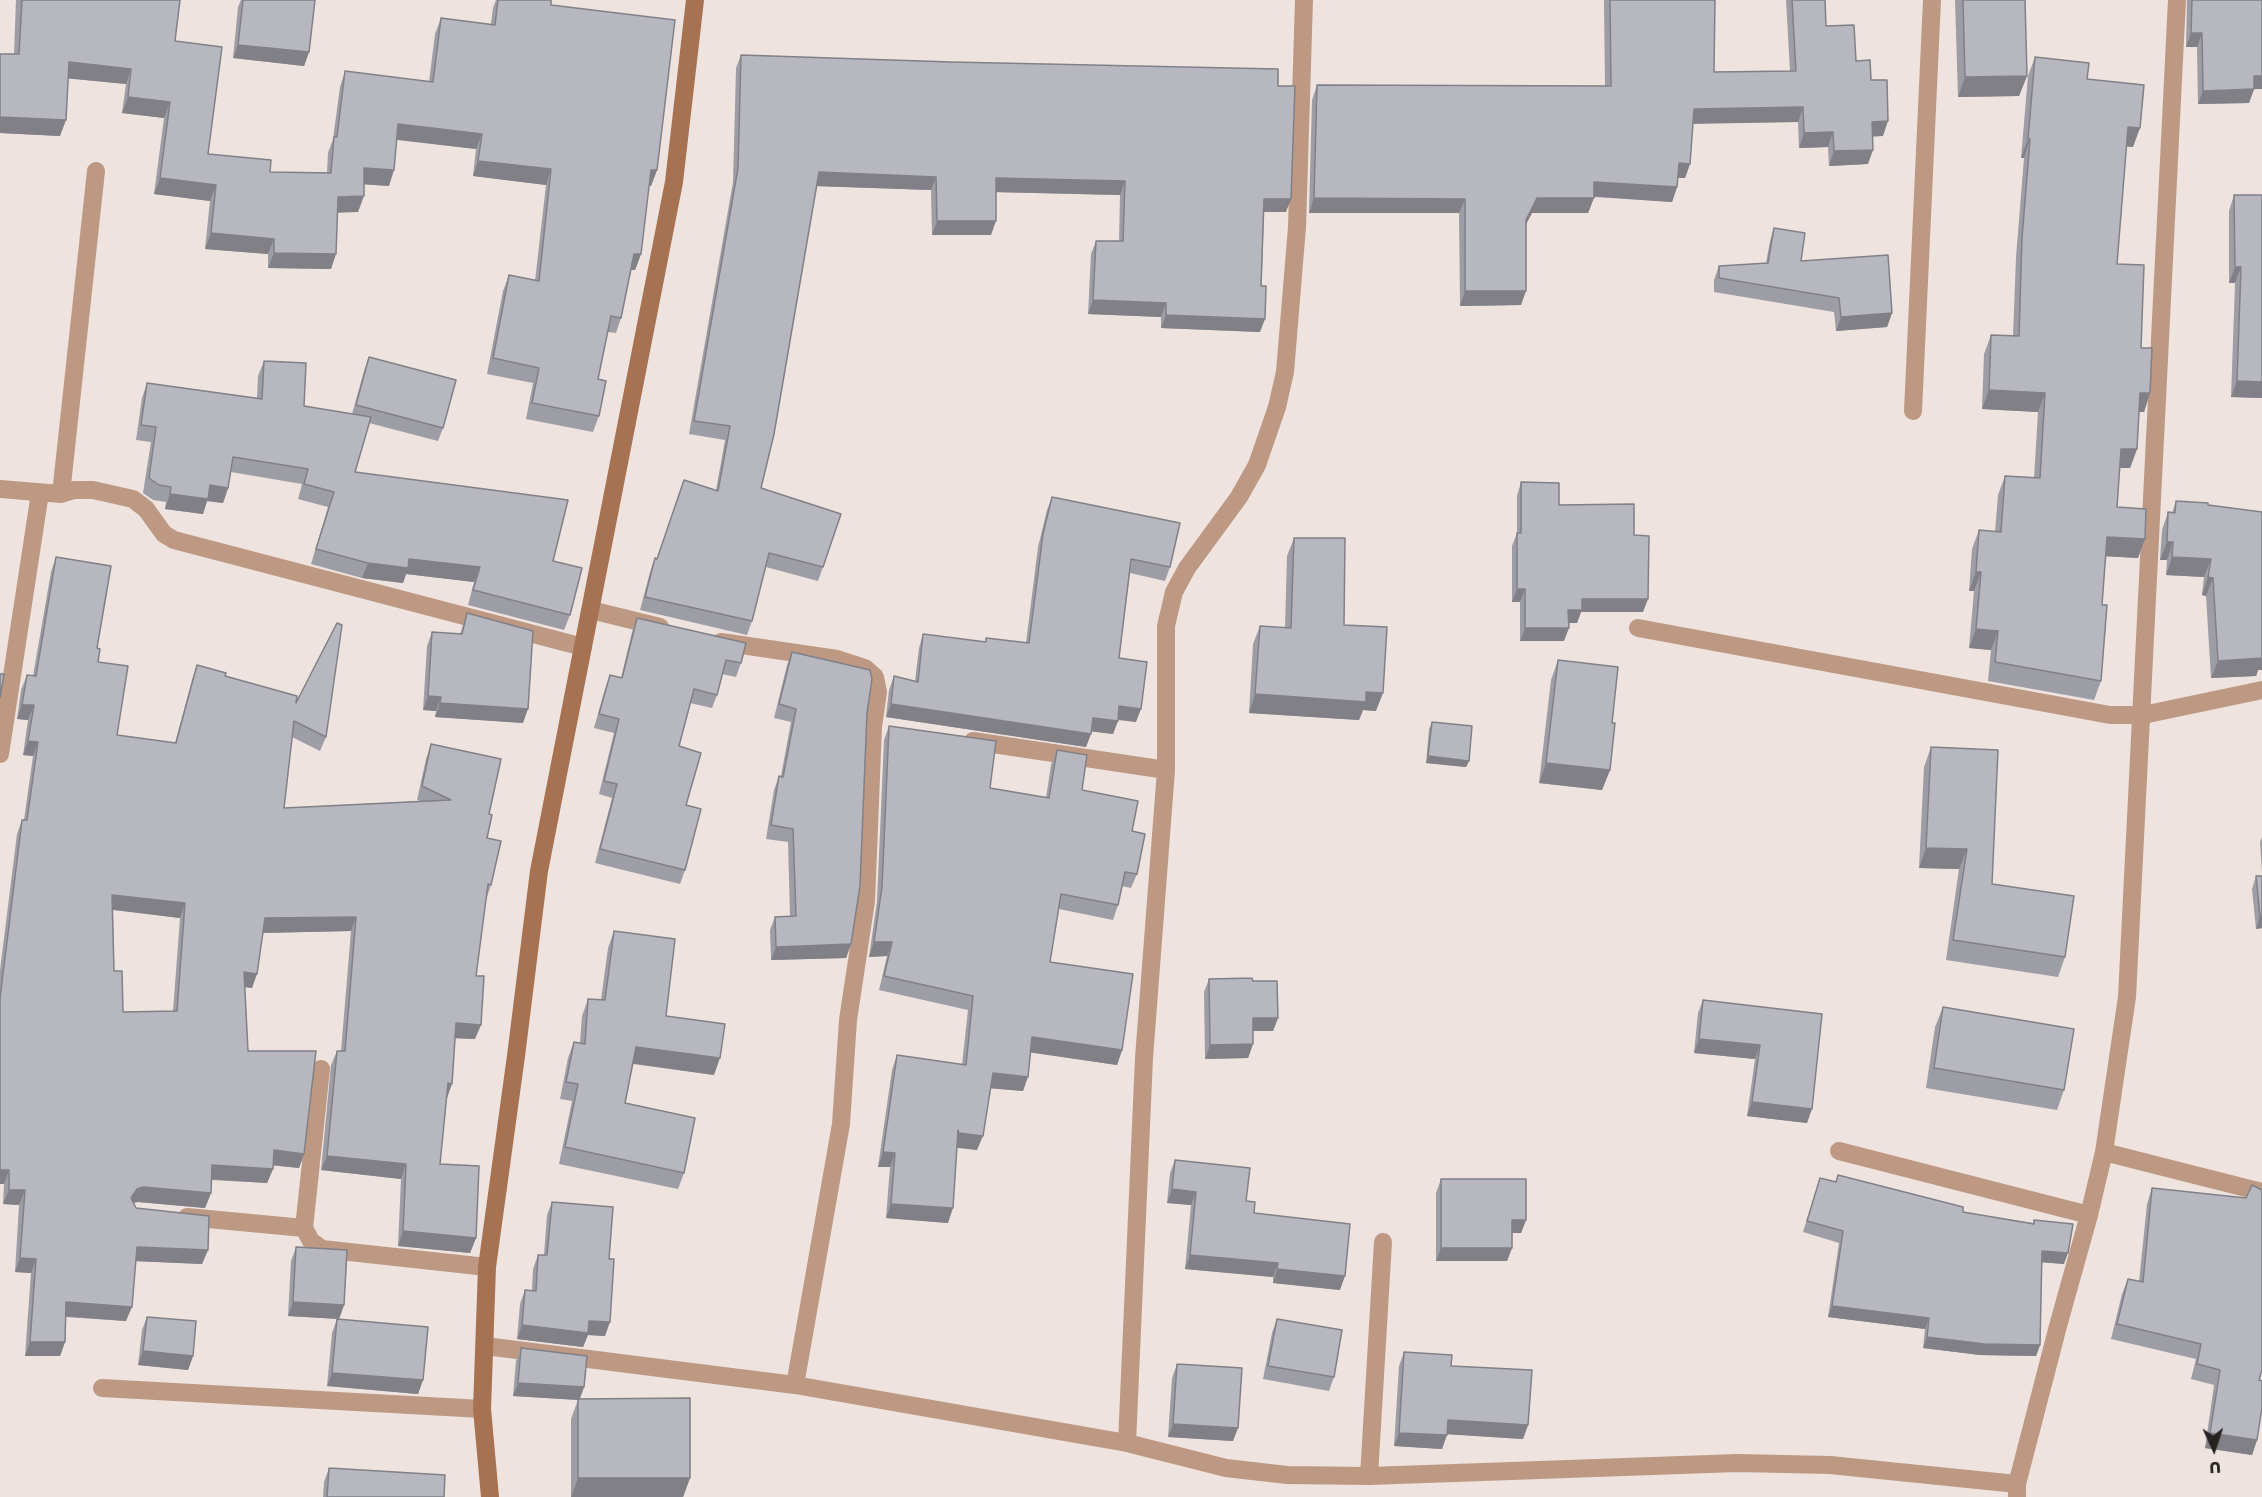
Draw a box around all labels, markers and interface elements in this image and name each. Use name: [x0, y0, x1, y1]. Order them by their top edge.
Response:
north arrow: [2184, 1419, 2244, 1479]
text: U: [2209, 1456, 2221, 1479]

